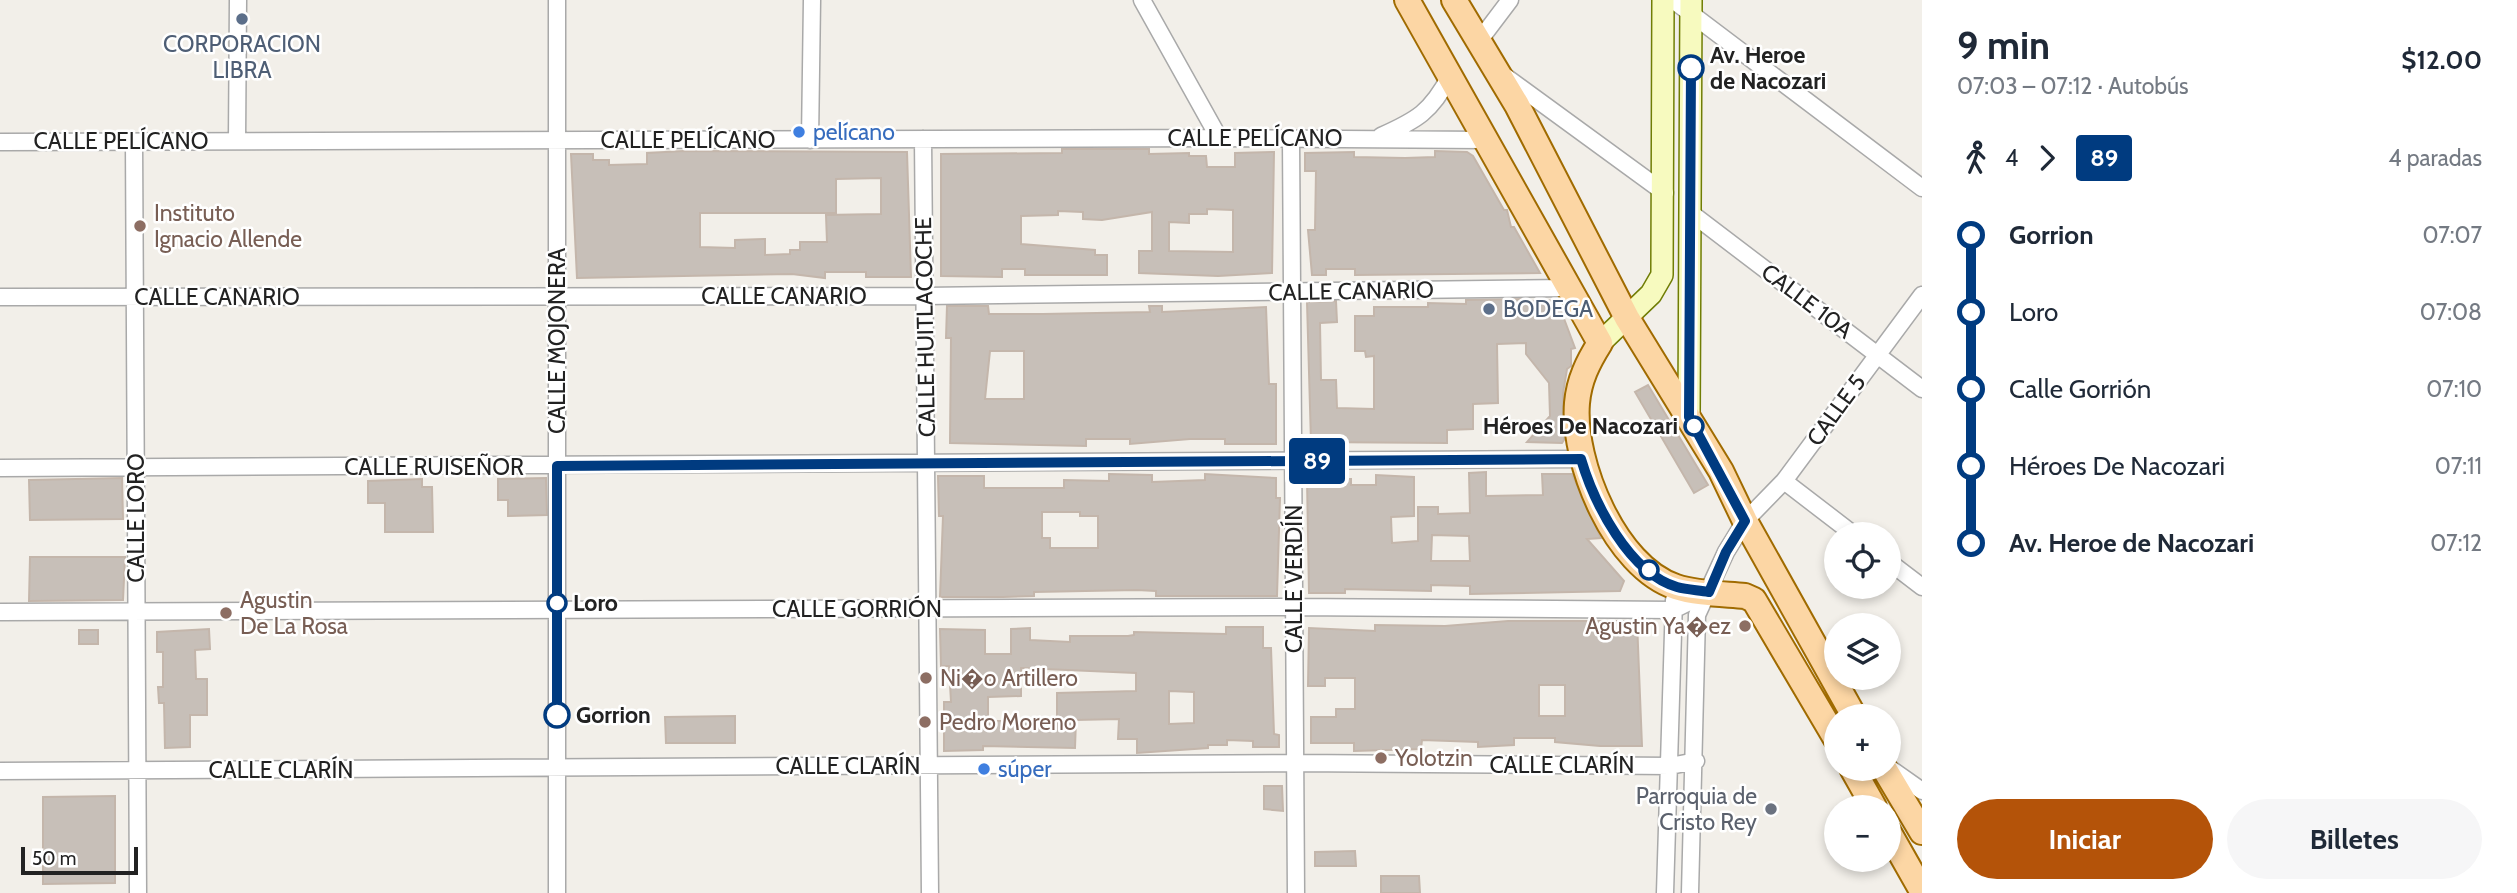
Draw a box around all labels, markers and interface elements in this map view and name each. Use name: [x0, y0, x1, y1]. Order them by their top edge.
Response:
marker: CORPORACION LIBRA: [234, 11, 250, 27]
text: 9 min: [1957, 22, 2050, 69]
place label: CORPORACION LIBRA: [163, 30, 321, 84]
place label: Av. Heroe de Nacozari: [1710, 41, 1826, 95]
text: $12.00: [2401, 44, 2482, 76]
marker: Av. Heroe de Nacozari: [1678, 55, 1704, 81]
text: 07:03 – 07:12 · Autobús: [1957, 72, 2189, 100]
place label: pelícano: [813, 118, 895, 146]
street label: CALLE PELÍCANO: [1168, 123, 1342, 152]
marker: pelícano: [791, 124, 807, 140]
street label: CALLE PELÍCANO: [601, 125, 775, 154]
street label: CALLE PELÍCANO: [34, 126, 208, 155]
icon: walk: [1957, 139, 1995, 177]
icon: forward: [2028, 139, 2066, 177]
text: 89: [2090, 143, 2118, 172]
text: 4: [2005, 144, 2018, 172]
text: 4 paradas: [2388, 144, 2482, 172]
place label: Instituto Ignacio Allende: [154, 199, 302, 253]
street label: CALLE HUITLACOCHE: [909, 217, 941, 437]
marker: Instituto Ignacio Allende: [132, 218, 148, 234]
text: Gorrion: [2009, 219, 2094, 251]
text: 07:07: [2422, 221, 2482, 249]
street label: CALLE MOJONERA: [543, 248, 571, 434]
street label: CALLE 10A: [1756, 258, 1858, 344]
street label: CALLE CANARIO: [1268, 276, 1434, 306]
street label: CALLE CANARIO: [701, 282, 867, 310]
street label: CALLE CANARIO: [134, 283, 300, 311]
place label: BODEGA: [1503, 295, 1593, 323]
text: Loro: [2009, 296, 2058, 328]
text: 07:08: [2420, 298, 2482, 326]
marker: BODEGA: [1481, 301, 1497, 317]
street label: CALLE 5: [1801, 369, 1871, 451]
text: Calle Gorrión: [2009, 373, 2151, 405]
text: 07:10: [2426, 375, 2482, 403]
place label: Héroes De Nacozari: [1483, 412, 1678, 440]
marker: Héroes De Nacozari: [1684, 416, 1704, 436]
line badge: 89: [1286, 438, 1348, 484]
text: 89: [1303, 446, 1331, 475]
text: Héroes De Nacozari: [2009, 450, 2225, 482]
text: 07:11: [2435, 452, 2482, 480]
street label: CALLE LORO: [122, 453, 150, 583]
street label: CALLE RUISEÑOR: [344, 453, 524, 481]
street label: CALLE VERDÍN: [1279, 505, 1308, 653]
map controls: [1824, 522, 1901, 872]
button: locate: [1824, 522, 1901, 599]
text: Av. Heroe de Nacozari: [2009, 527, 2254, 559]
text: 07:12: [2430, 529, 2482, 557]
unlabelled marker: [1639, 560, 1659, 580]
place label: Agustin De La Rosa: [240, 586, 348, 640]
place label: Loro: [573, 589, 618, 617]
marker: Loro: [547, 593, 567, 613]
street label: CALLE GORRIÓN: [772, 595, 942, 623]
marker: Agustin De La Rosa: [218, 605, 234, 621]
place label: Agustin Ya�ez: [1585, 612, 1731, 640]
button: layers: [1824, 613, 1901, 690]
marker: Agustin Ya�ez: [1737, 618, 1753, 634]
place label: Ni�o Artillero: [940, 664, 1078, 692]
marker: Ni�o Artillero: [918, 670, 934, 686]
place label: Gorrion: [576, 701, 651, 729]
marker: Gorrion: [544, 702, 570, 728]
button: +: [1824, 704, 1901, 781]
place label: Pedro Moreno: [939, 708, 1077, 736]
marker: Pedro Moreno: [917, 714, 933, 730]
place label: Yolotzin: [1394, 744, 1473, 772]
marker: Yolotzin: [1373, 750, 1389, 766]
street label: CALLE CLARÍN: [1489, 750, 1635, 779]
street label: CALLE CLARÍN: [775, 751, 921, 780]
street label: CALLE CLARÍN: [208, 755, 354, 784]
place label: súper: [998, 755, 1052, 783]
marker: súper: [976, 761, 992, 777]
place label: Parroquia de Cristo Rey: [1636, 782, 1757, 836]
button: −: [1824, 795, 1901, 872]
button: Iniciar: [1957, 799, 2213, 879]
button: Billetes: [2227, 799, 2482, 879]
marker: Parroquia de Cristo Rey: [1763, 801, 1779, 817]
scale bar: [21, 844, 138, 876]
text: 50 m: [32, 847, 76, 870]

